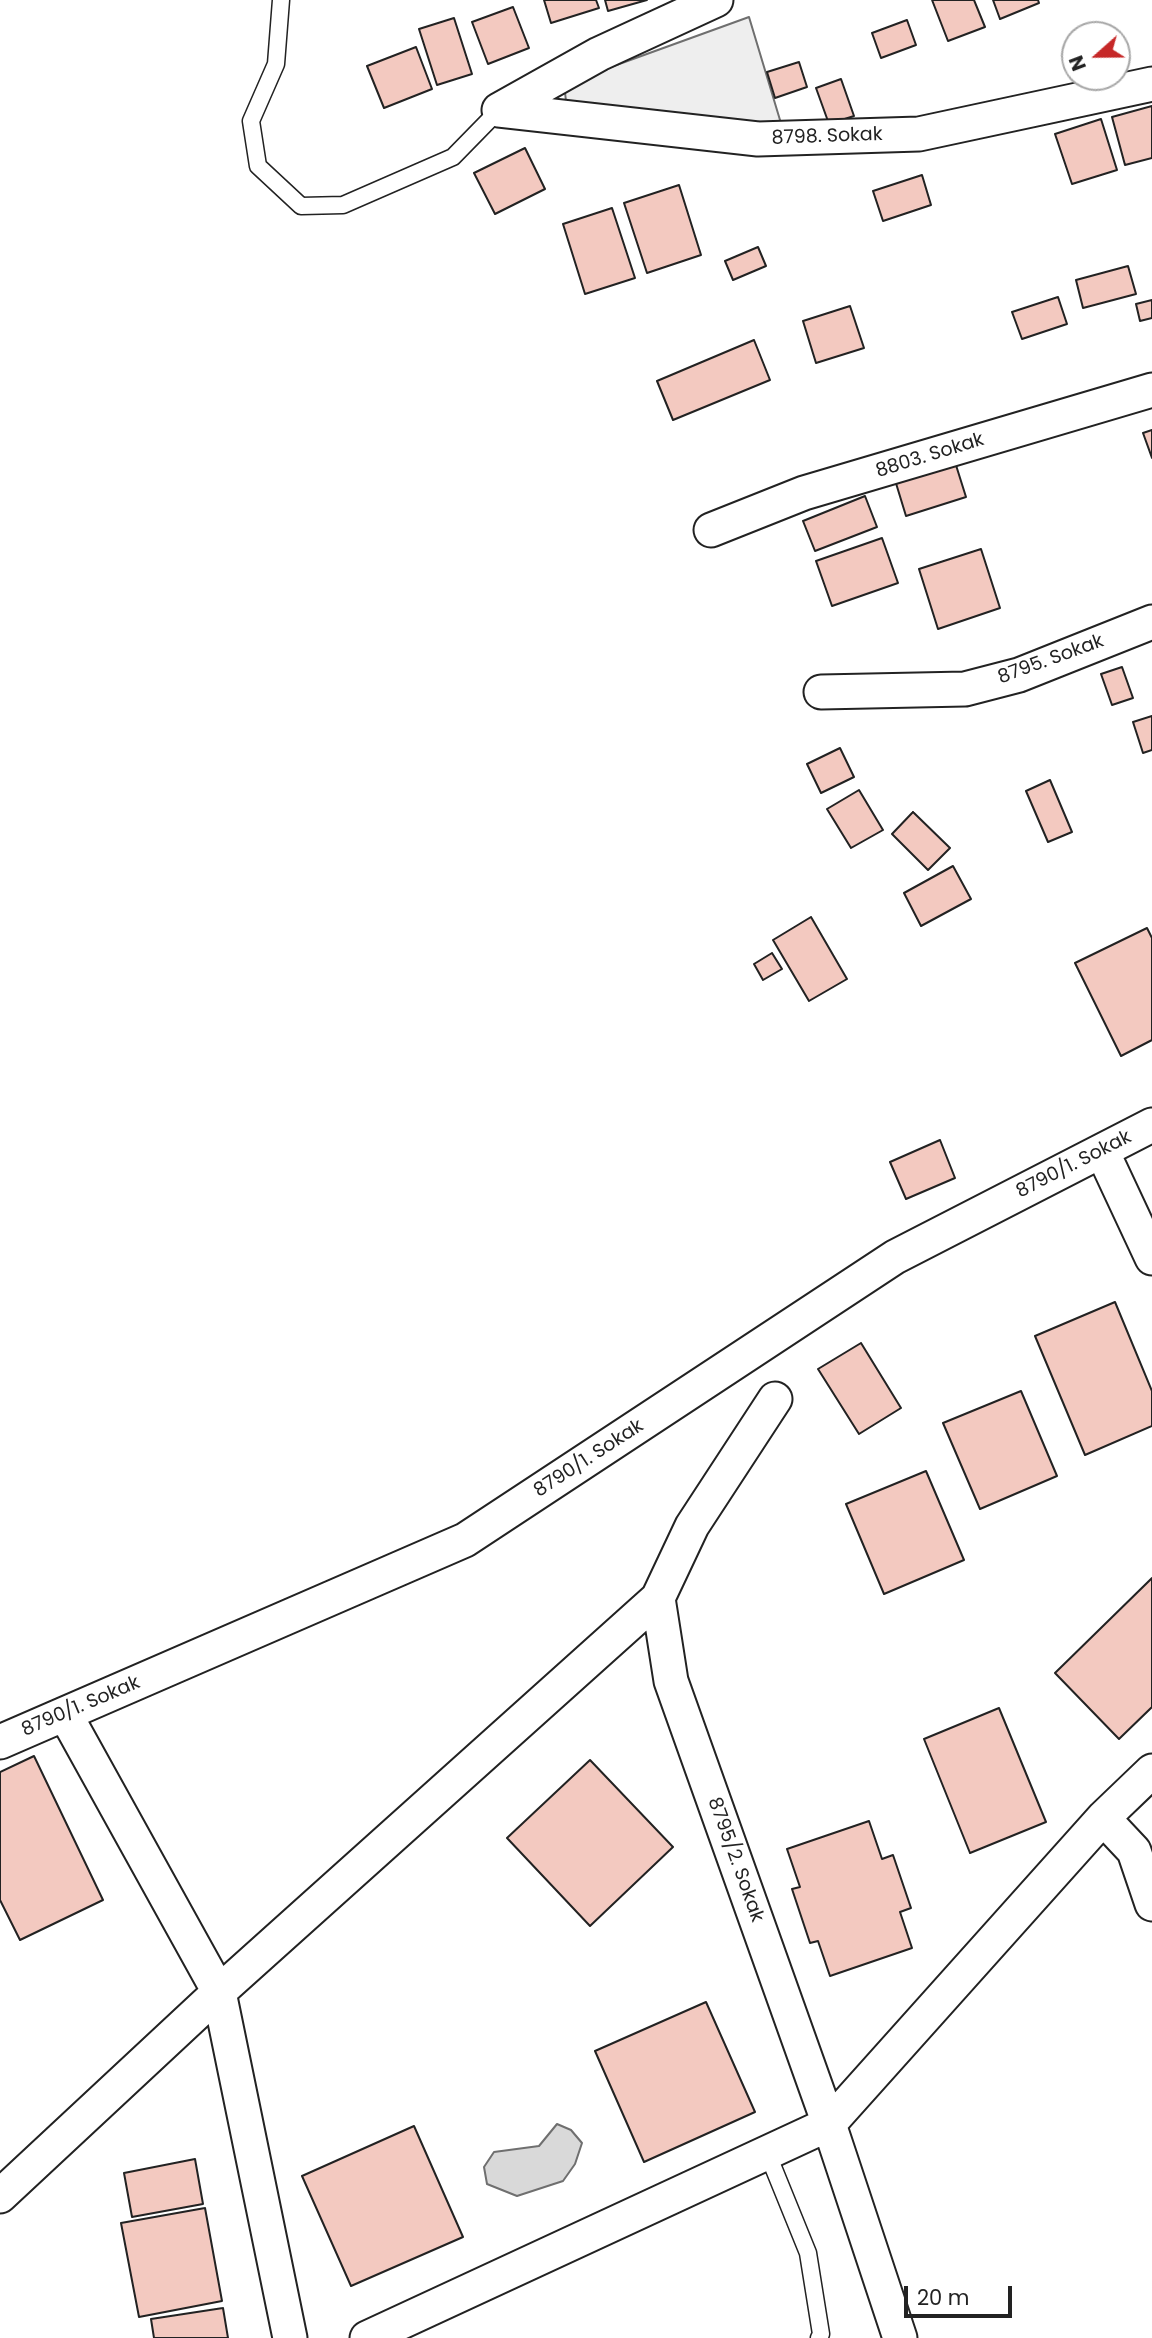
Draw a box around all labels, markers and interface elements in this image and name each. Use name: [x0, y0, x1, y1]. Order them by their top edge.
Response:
north arrow: [1061, 21, 1131, 91]
text: N: [1063, 51, 1093, 75]
street label: 8798. Sokak: [771, 124, 883, 150]
street label: 8803. Sokak: [873, 429, 987, 483]
street label: 8795. Sokak: [995, 630, 1107, 690]
street label: 8790/1. Sokak: [1013, 1126, 1135, 1204]
street label: 8790/1. Sokak: [530, 1415, 648, 1503]
street label: 8790/1. Sokak: [18, 1672, 144, 1742]
street label: 8795/2. Sokak: [702, 1795, 768, 1925]
scale bar: [907, 2272, 1016, 2316]
text: 20 m: [917, 2283, 970, 2312]

